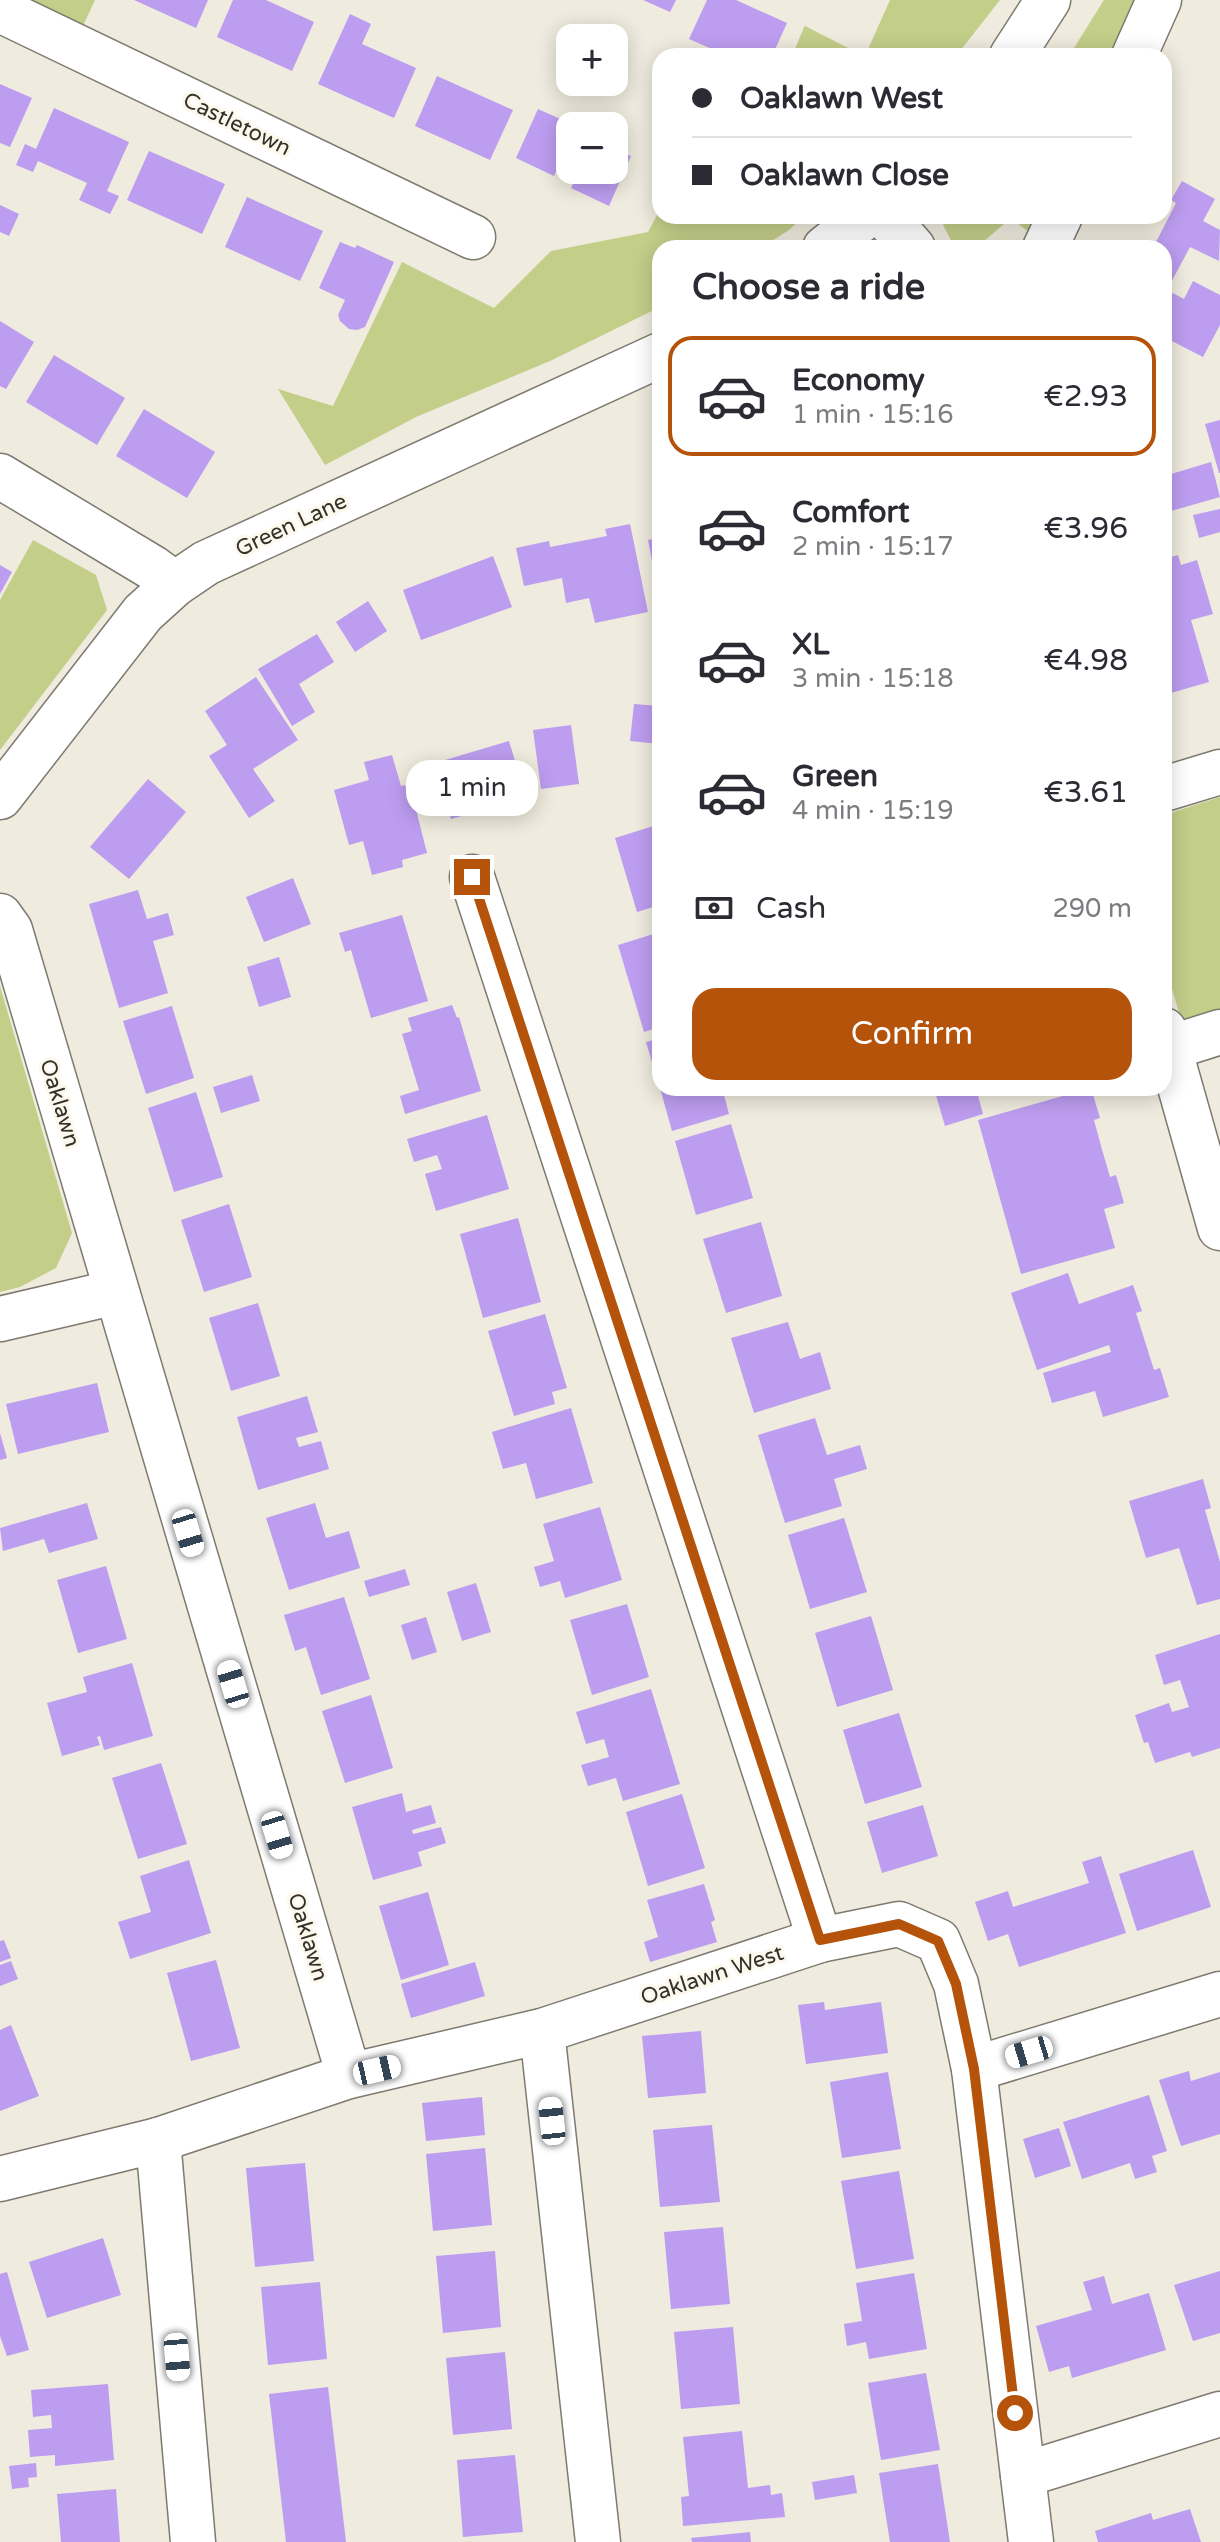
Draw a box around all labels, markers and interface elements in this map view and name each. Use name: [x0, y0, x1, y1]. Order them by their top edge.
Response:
map controls: [556, 24, 628, 184]
button: +: [556, 24, 628, 96]
text: Oaklawn West: [740, 80, 943, 117]
street label: Castletown: [179, 87, 295, 161]
button: −: [556, 112, 628, 184]
text: Oaklawn Close: [740, 157, 949, 194]
text: Choose a ride: [692, 266, 925, 309]
icon: car: [696, 360, 768, 432]
text: Economy: [792, 362, 925, 399]
text: €2.93: [1043, 378, 1128, 415]
text: 1 min · 15:16: [792, 399, 954, 430]
street label: Green Lane: [231, 488, 351, 562]
icon: car: [696, 492, 768, 564]
text: Comfort: [792, 494, 910, 531]
text: €3.96: [1043, 510, 1128, 547]
text: 2 min · 15:17: [792, 531, 954, 562]
icon: car: [696, 624, 768, 696]
text: XL: [792, 626, 829, 663]
text: €4.98: [1043, 642, 1128, 679]
text: 3 min · 15:18: [792, 663, 954, 694]
icon: car: [696, 756, 768, 828]
text: Green: [792, 758, 878, 795]
callout: 1 min: [406, 761, 538, 817]
text: 1 min: [437, 772, 507, 803]
text: €3.61: [1043, 774, 1128, 811]
text: 4 min · 15:19: [792, 795, 954, 826]
route end: [454, 859, 490, 895]
icon: cash: [692, 886, 736, 930]
text: Cash: [756, 890, 826, 927]
text: 290 m: [1052, 893, 1132, 924]
button: Confirm: [692, 988, 1132, 1080]
street label: Oaklawn: [34, 1056, 86, 1150]
car: [170, 1507, 206, 1559]
car: [215, 1658, 251, 1710]
car: [259, 1809, 295, 1861]
street label: Oaklawn: [282, 1890, 334, 1984]
street label: Oaklawn West: [637, 1940, 787, 2010]
car: [1003, 2034, 1055, 2070]
car: [351, 2053, 403, 2087]
car: [538, 2096, 566, 2146]
car: [163, 2332, 191, 2382]
route start: [997, 2395, 1033, 2431]

